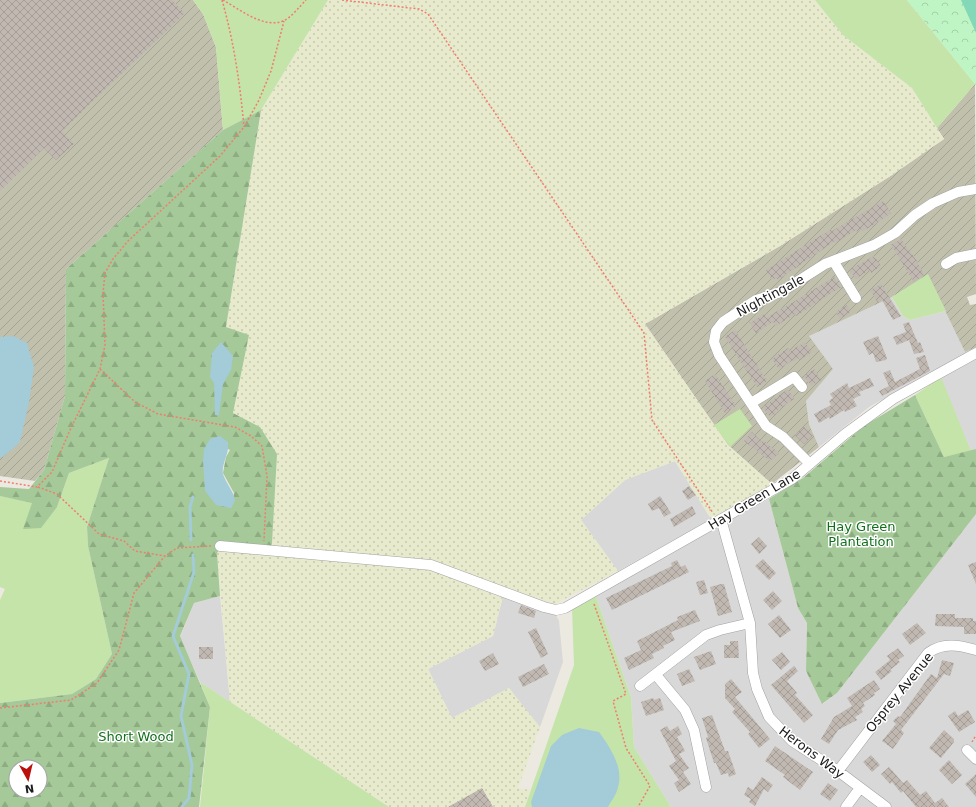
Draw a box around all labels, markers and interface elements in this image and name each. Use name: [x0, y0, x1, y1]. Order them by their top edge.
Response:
street label: Nightingale: [734, 271, 807, 320]
street label: Hay Green Lane: [706, 466, 803, 533]
park label: Hay Green Plantation: [827, 519, 895, 549]
street label: Osprey Avenue: [863, 649, 936, 735]
street label: Herons Way: [776, 723, 847, 782]
park label: Short Wood: [98, 729, 174, 744]
north arrow: [8, 759, 48, 799]
text: N: [24, 781, 35, 795]

